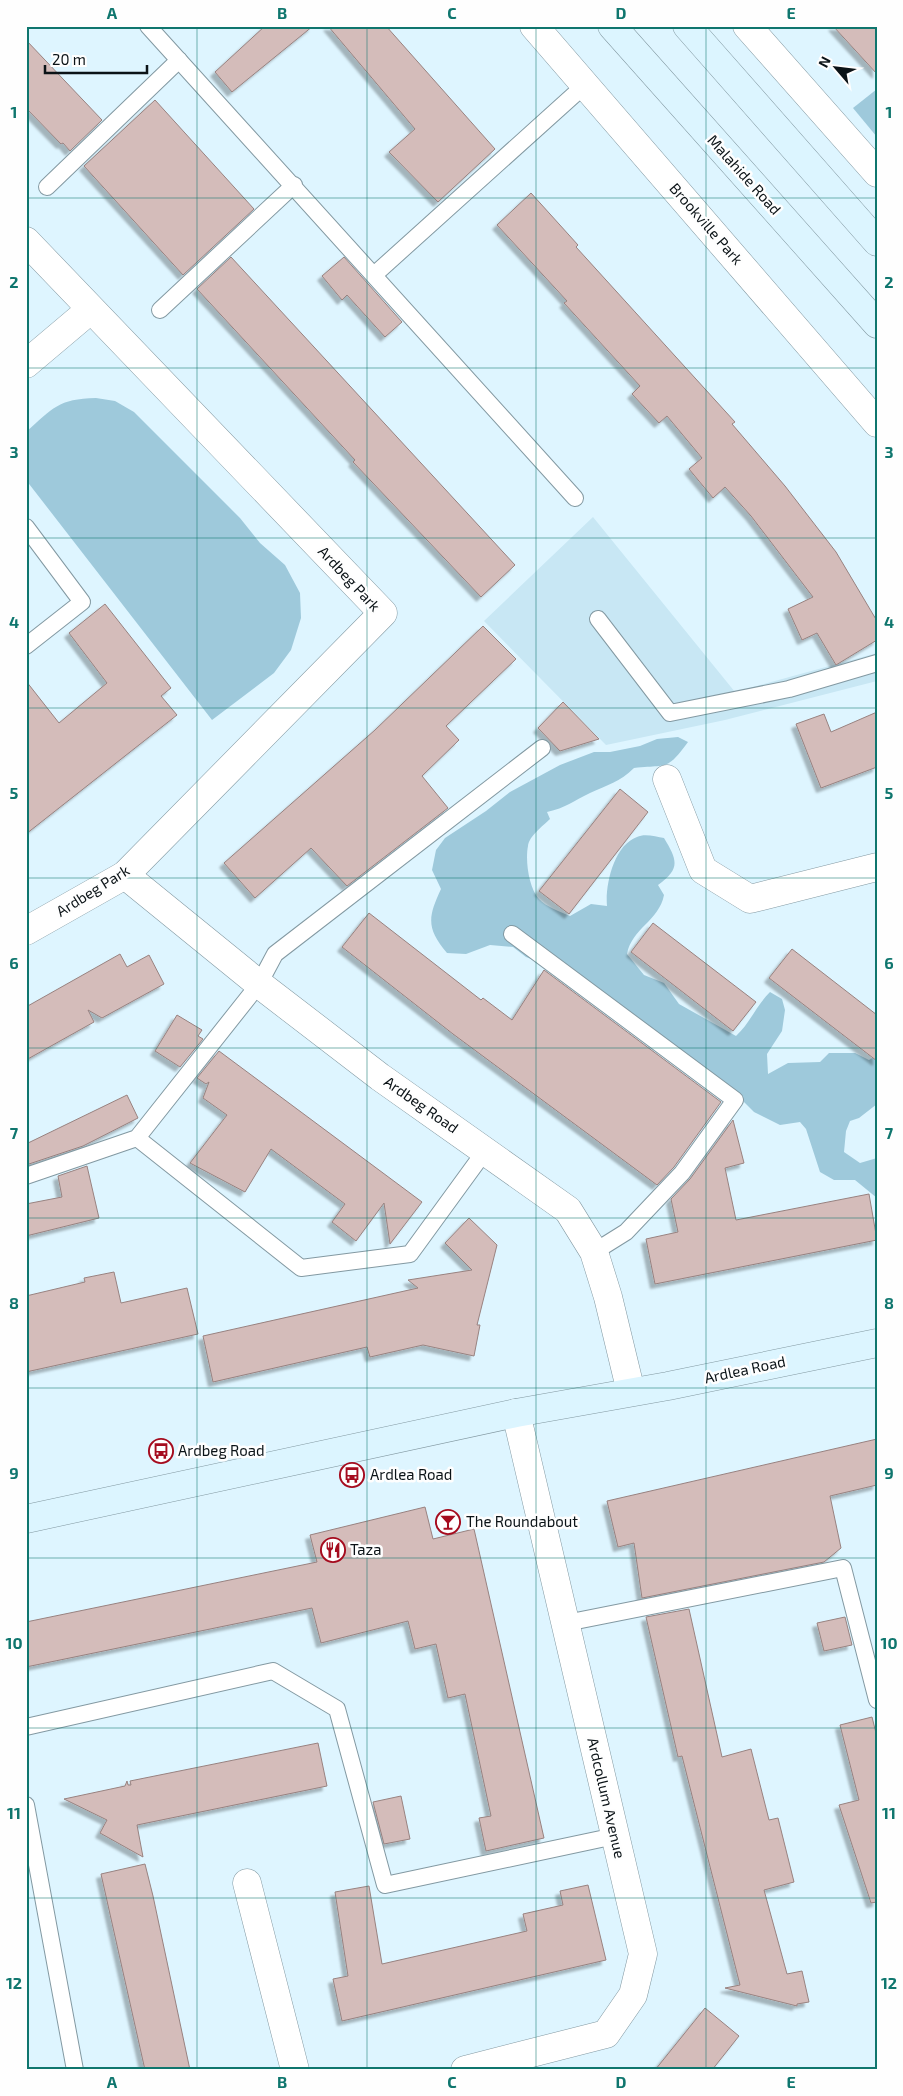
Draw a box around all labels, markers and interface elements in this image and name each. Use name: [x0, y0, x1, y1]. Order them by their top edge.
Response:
text: A: [107, 3, 118, 22]
text: B: [277, 3, 287, 22]
text: C: [447, 3, 457, 22]
text: D: [616, 3, 627, 22]
text: E: [786, 3, 796, 22]
scale bar: [45, 42, 148, 74]
north arrow: [810, 42, 860, 92]
text: 20 m: [52, 50, 86, 68]
text: N: [814, 53, 834, 70]
text: 1: [11, 102, 17, 121]
text: 1: [886, 102, 892, 121]
street label: Malahide Road: [704, 131, 785, 218]
street label: Brookville Park: [666, 179, 747, 268]
text: 2: [9, 272, 19, 291]
text: 2: [884, 272, 894, 291]
text: 3: [9, 442, 19, 461]
text: 3: [884, 442, 894, 461]
street label: Ardbeg Park: [315, 542, 385, 615]
text: 4: [9, 612, 19, 631]
text: 4: [884, 612, 894, 631]
text: 5: [10, 783, 19, 802]
text: 5: [885, 783, 894, 802]
street label: Ardbeg Park: [53, 860, 133, 920]
text: 6: [9, 953, 19, 972]
text: 6: [884, 953, 894, 972]
street label: Ardbeg Road: [381, 1072, 462, 1136]
text: 7: [10, 1123, 19, 1142]
text: 7: [885, 1123, 894, 1142]
text: 8: [9, 1293, 19, 1312]
text: 8: [884, 1293, 894, 1312]
street label: Ardlea Road: [703, 1352, 787, 1386]
bus stop icon: Ardbeg Road: [148, 1438, 174, 1464]
place label: Ardbeg Road: [178, 1441, 265, 1459]
bus stop icon: Ardlea Road: [339, 1462, 365, 1488]
text: 9: [9, 1463, 19, 1482]
text: 9: [884, 1463, 894, 1482]
place label: Ardlea Road: [370, 1465, 452, 1483]
bar icon: The Roundabout: [435, 1509, 461, 1535]
place label: The Roundabout: [466, 1512, 578, 1530]
restaurant icon: Taza: [320, 1537, 346, 1563]
place label: Taza: [350, 1540, 381, 1558]
text: 10: [5, 1633, 23, 1652]
text: 10: [880, 1633, 898, 1652]
street label: Ardcollum Avenue: [584, 1736, 630, 1860]
text: 11: [7, 1803, 21, 1822]
text: 11: [882, 1803, 896, 1822]
text: 12: [6, 1973, 22, 1992]
text: 12: [881, 1973, 897, 1992]
text: A: [107, 2072, 118, 2091]
text: B: [277, 2072, 287, 2091]
text: C: [447, 2072, 457, 2091]
text: D: [616, 2072, 627, 2091]
text: E: [786, 2072, 796, 2091]

